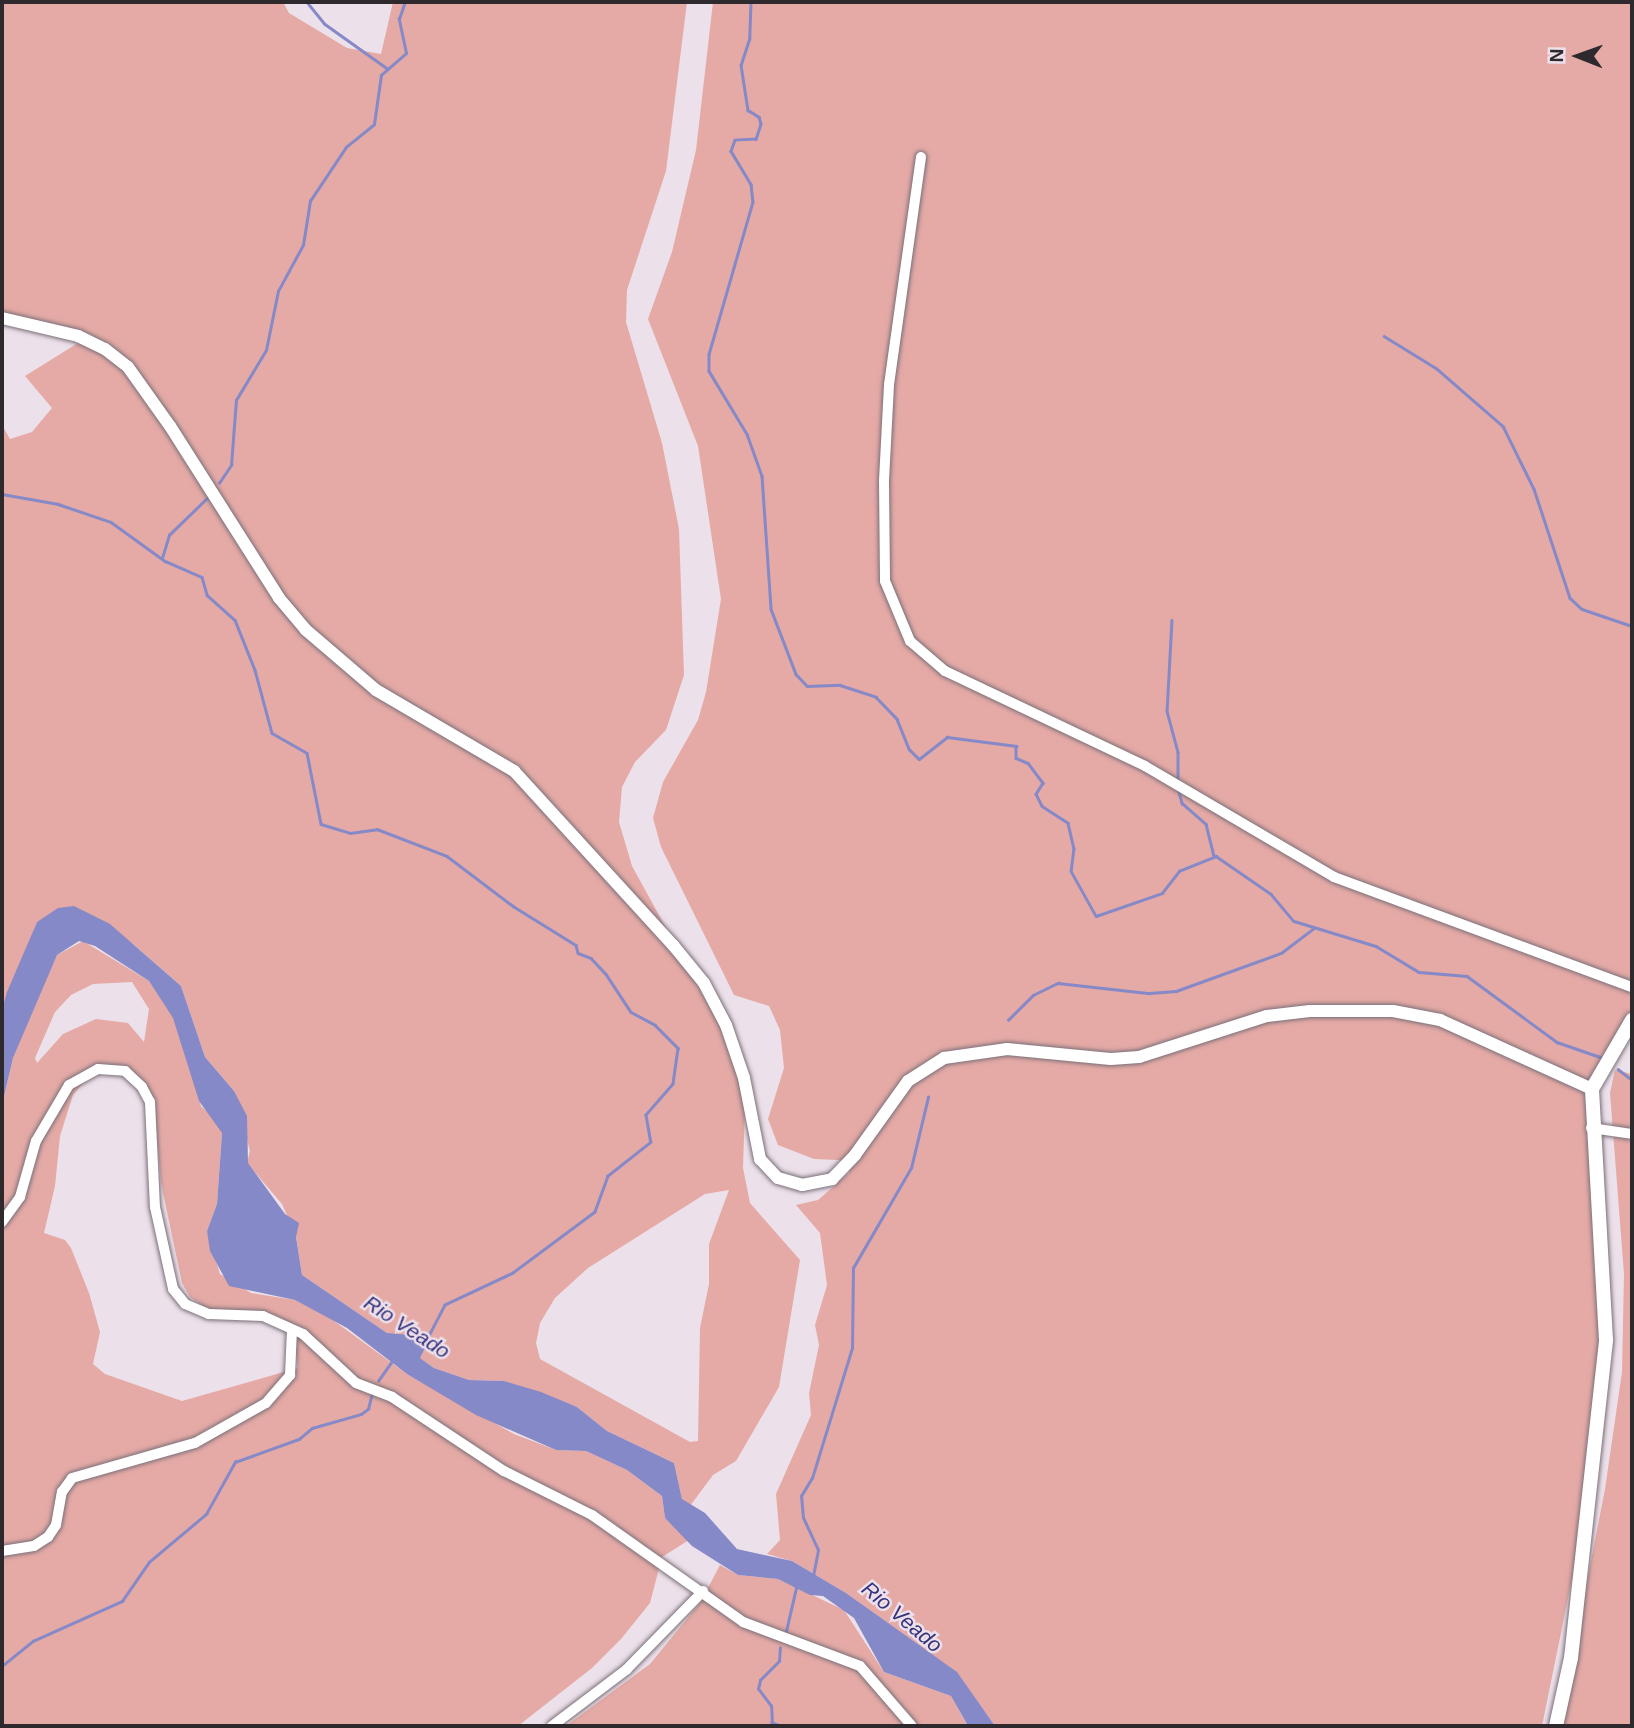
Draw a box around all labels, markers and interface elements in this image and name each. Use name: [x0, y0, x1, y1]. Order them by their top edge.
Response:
north arrow: [1543, 21, 1613, 91]
text: N: [1546, 49, 1567, 63]
water label: Rio Veado: [359, 1290, 455, 1364]
water label: Rio Veado: [857, 1576, 947, 1658]

